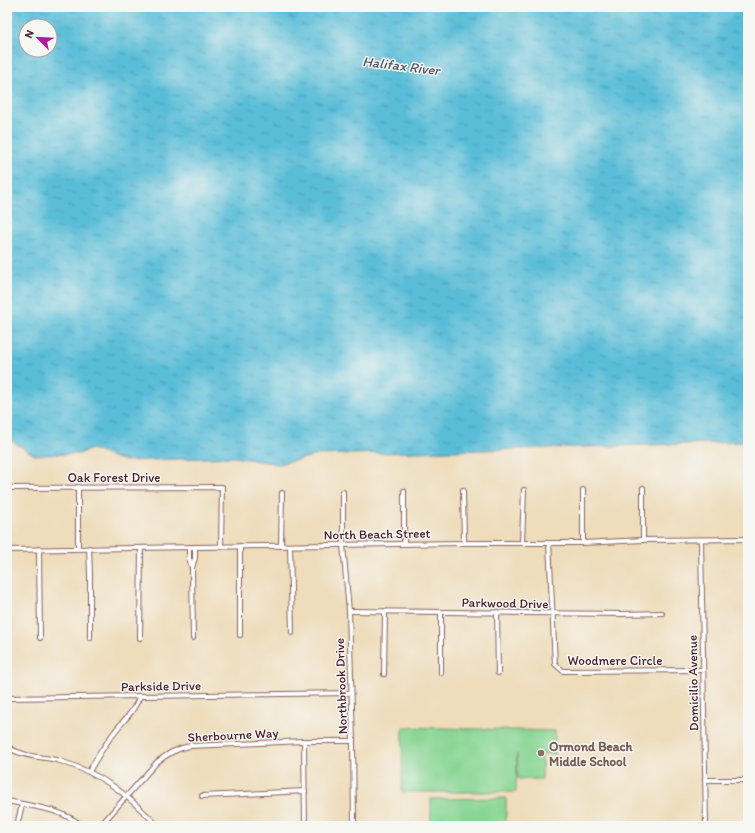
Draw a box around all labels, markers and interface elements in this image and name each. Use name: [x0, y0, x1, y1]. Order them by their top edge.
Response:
north arrow: [18, 18, 58, 58]
text: N: [22, 28, 37, 40]
water label: Halifax River: [361, 53, 442, 79]
street label: Oak Forest Drive: [68, 470, 160, 485]
street label: North Beach Street: [324, 526, 431, 542]
street label: Parkwood Drive: [461, 595, 549, 611]
street label: Domicilio Avenue: [685, 635, 701, 731]
street label: Northbrook Drive: [332, 638, 350, 734]
street label: Woodmere Circle: [568, 653, 662, 668]
street label: Parkside Drive: [121, 678, 201, 694]
street label: Sherbourne Way: [187, 725, 279, 745]
place label: Ormond Beach Middle School: [549, 739, 633, 769]
marker: Ormond Beach Middle School: [536, 748, 546, 758]

